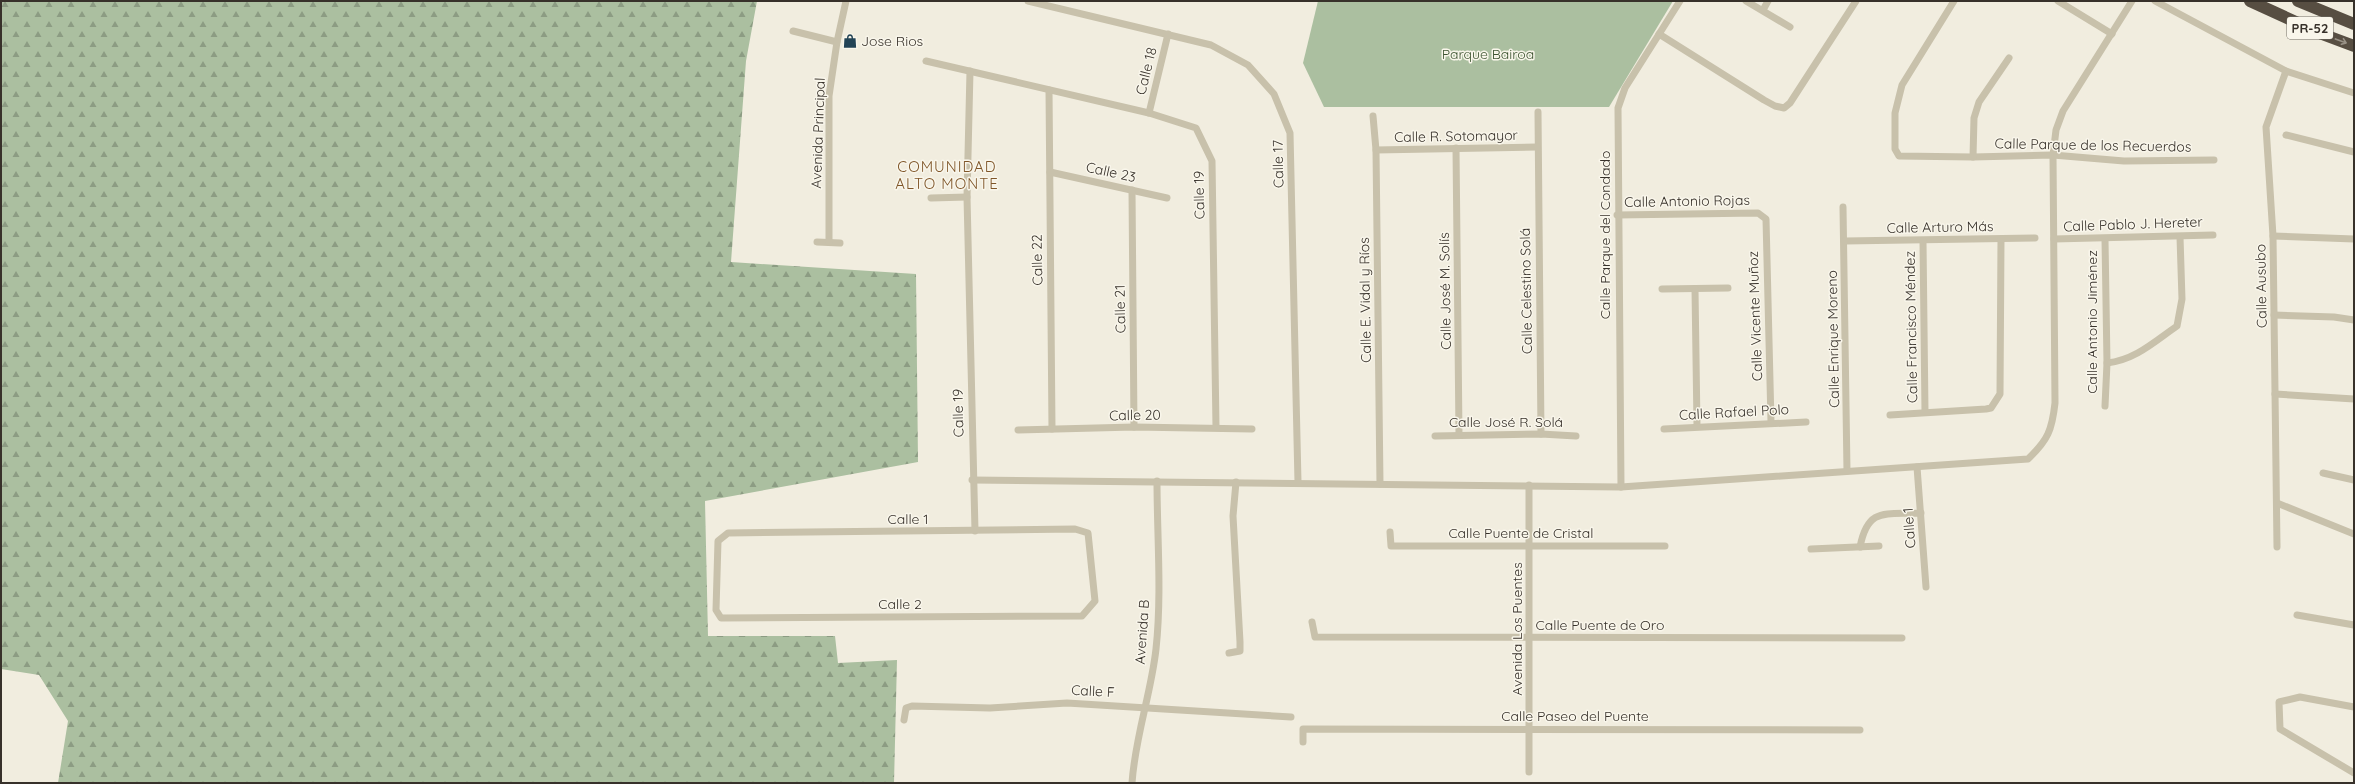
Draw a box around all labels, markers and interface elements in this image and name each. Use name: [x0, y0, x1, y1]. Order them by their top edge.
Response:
road number: PR-52: [2287, 17, 2333, 39]
place label: Jose Rios: [861, 32, 923, 50]
shop icon: Jose Rios: [842, 33, 858, 49]
one-way arrow: [2335, 37, 2347, 45]
street label: Calle 18: [1131, 45, 1161, 97]
park label: Parque Bairoa: [1442, 45, 1534, 63]
street label: Avenida Principal: [807, 77, 829, 189]
street label: Calle R. Sotomayor: [1394, 126, 1519, 146]
street label: Calle Parque de los Recuerdos: [1994, 134, 2192, 156]
street label: Calle 17: [1269, 140, 1287, 188]
street label: Calle Parque del Condado: [1596, 151, 1614, 319]
district label: COMUNIDAD ALTO MONTE: [895, 157, 999, 193]
street label: Calle 23: [1084, 158, 1138, 186]
street label: Calle 19: [1190, 170, 1208, 219]
street label: Calle Antonio Rojas: [1624, 191, 1750, 211]
street label: Calle Pablo J. Hereter: [2063, 213, 2204, 235]
street label: Calle Arturo Más: [1886, 217, 1994, 237]
street label: Calle Celestino Solá: [1516, 228, 1536, 354]
street label: Calle José M. Solís: [1435, 232, 1455, 350]
street label: Calle 22: [1028, 234, 1046, 286]
street label: Calle E. Vidal y Ríos: [1355, 237, 1375, 363]
street label: Calle Ausubo: [2251, 244, 2271, 328]
street label: Calle Vicente Muñoz: [1744, 250, 1766, 381]
street label: Calle Francisco Méndez: [1901, 250, 1921, 403]
street label: Calle Antonio Jiménez: [2083, 250, 2101, 394]
street label: Calle Enrique Moreno: [1823, 270, 1843, 408]
street label: Calle 21: [1111, 285, 1129, 333]
street label: Calle 19: [949, 388, 967, 437]
street label: Calle Rafael Polo: [1678, 400, 1790, 424]
street label: Calle 20: [1109, 406, 1161, 424]
street label: Calle José R. Solá: [1449, 413, 1563, 431]
street label: Calle 1: [1899, 507, 1919, 549]
street label: Calle 1: [888, 510, 928, 528]
street label: Calle Puente de Cristal: [1448, 524, 1594, 542]
street label: Avenida Los Puentes: [1508, 562, 1526, 696]
street label: Calle 2: [878, 595, 922, 613]
street label: Avenida B: [1131, 599, 1153, 665]
street label: Calle Puente de Oro: [1536, 616, 1664, 634]
street label: Calle F: [1071, 681, 1115, 701]
street label: Calle Paseo del Puente: [1501, 707, 1649, 725]

